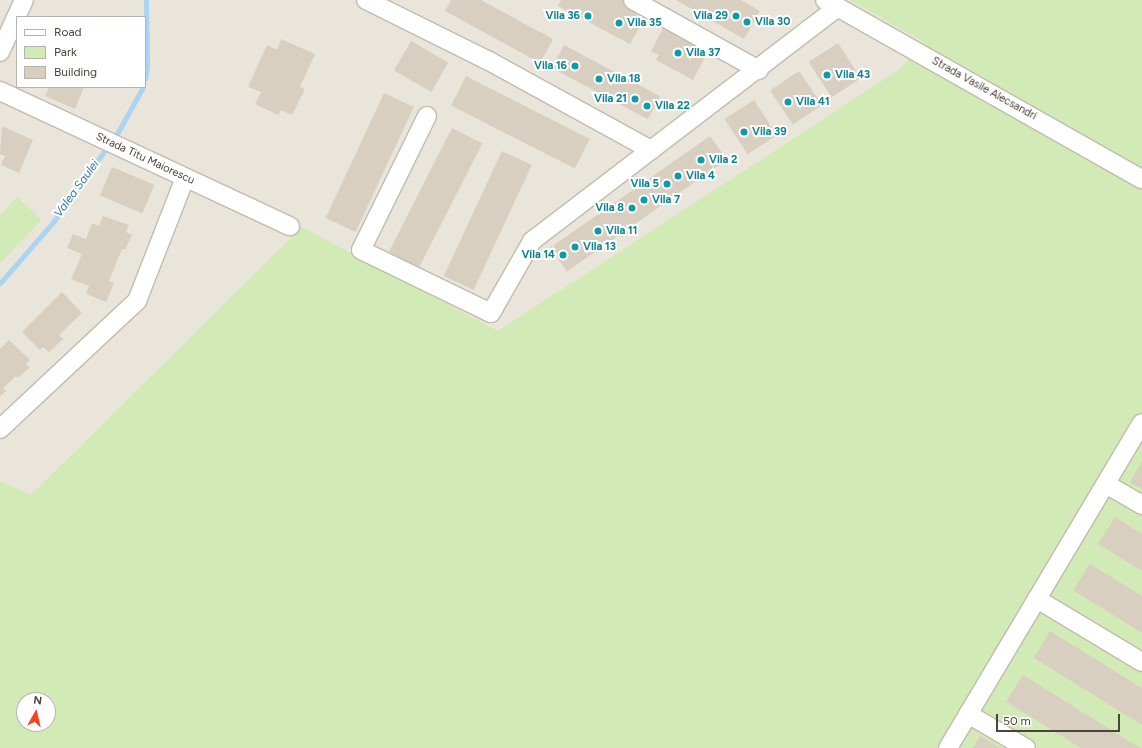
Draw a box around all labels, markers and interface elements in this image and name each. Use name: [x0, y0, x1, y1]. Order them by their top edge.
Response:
place label: Vila 36: [545, 9, 580, 23]
place label: Vila 29: [693, 9, 728, 23]
marker: Vila 36: [583, 11, 593, 21]
marker: Vila 29: [731, 11, 741, 21]
place label: Vila 30: [755, 15, 790, 29]
legend: [16, 16, 146, 88]
place label: Vila 35: [627, 16, 662, 30]
marker: Vila 30: [742, 17, 752, 27]
marker: Vila 35: [614, 18, 624, 28]
text: Road: [54, 25, 82, 39]
text: Park: [54, 45, 77, 59]
place label: Vila 37: [686, 46, 720, 60]
marker: Vila 37: [673, 48, 683, 58]
street label: Strada Vasile Alecsandri: [929, 55, 1039, 123]
place label: Vila 16: [534, 59, 567, 73]
marker: Vila 16: [570, 61, 580, 71]
text: Building: [54, 65, 97, 79]
place label: Vila 43: [835, 68, 870, 82]
marker: Vila 43: [822, 70, 832, 80]
place label: Vila 18: [607, 72, 640, 86]
marker: Vila 18: [594, 74, 604, 84]
place label: Vila 21: [594, 92, 627, 106]
marker: Vila 21: [630, 94, 640, 104]
place label: Vila 41: [796, 95, 830, 109]
marker: Vila 41: [783, 97, 793, 107]
place label: Vila 22: [655, 99, 690, 113]
marker: Vila 22: [642, 101, 652, 111]
place label: Vila 39: [752, 125, 787, 139]
marker: Vila 39: [739, 127, 749, 137]
street label: Strada Titu Maiorescu: [94, 130, 196, 188]
place label: Vila 2: [709, 153, 737, 167]
marker: Vila 2: [696, 155, 706, 165]
water label: Valea Saulei: [51, 158, 103, 220]
place label: Vila 4: [686, 169, 715, 183]
marker: Vila 4: [673, 171, 683, 181]
place label: Vila 5: [631, 177, 659, 191]
marker: Vila 5: [662, 179, 672, 189]
place label: Vila 7: [652, 193, 680, 207]
marker: Vila 7: [639, 195, 649, 205]
place label: Vila 8: [595, 201, 624, 215]
marker: Vila 8: [627, 203, 637, 213]
place label: Vila 11: [606, 224, 637, 238]
marker: Vila 11: [593, 226, 603, 236]
place label: Vila 13: [583, 240, 616, 254]
marker: Vila 13: [570, 242, 580, 252]
place label: Vila 14: [521, 248, 555, 262]
marker: Vila 14: [558, 250, 568, 260]
north arrow: [16, 692, 56, 732]
text: N: [32, 694, 43, 708]
scale bar: [998, 706, 1122, 732]
text: 50 m: [1003, 714, 1031, 728]

